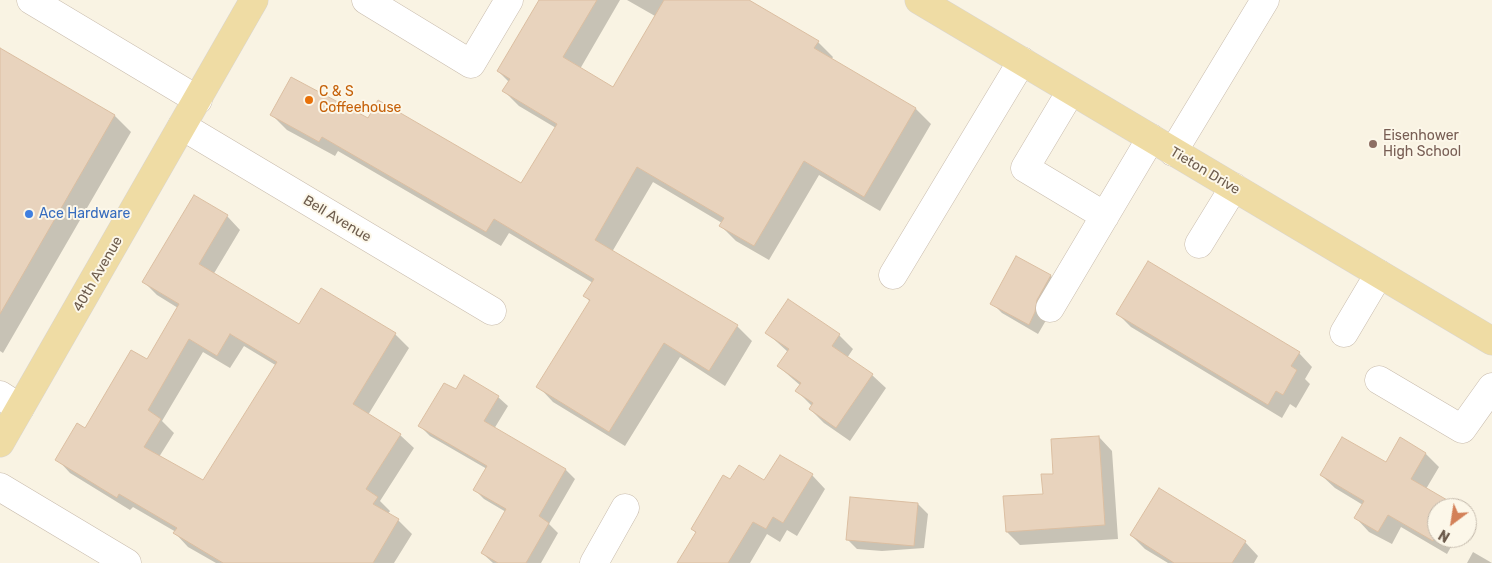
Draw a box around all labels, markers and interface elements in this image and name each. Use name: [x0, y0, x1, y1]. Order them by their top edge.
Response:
place label: C & S Coffeehouse: [319, 84, 401, 116]
marker: C & S Coffeehouse: [303, 94, 315, 106]
place label: Eisenhower High School: [1383, 128, 1461, 160]
marker: Eisenhower High School: [1367, 138, 1379, 150]
street label: Tieton Drive: [1167, 144, 1243, 198]
street label: Bell Avenue: [300, 192, 374, 246]
place label: Ace Hardware: [39, 206, 130, 222]
marker: Ace Hardware: [23, 208, 35, 220]
street label: 40th Avenue: [70, 233, 126, 315]
north arrow: [1427, 498, 1477, 548]
text: N: [1436, 526, 1453, 545]

